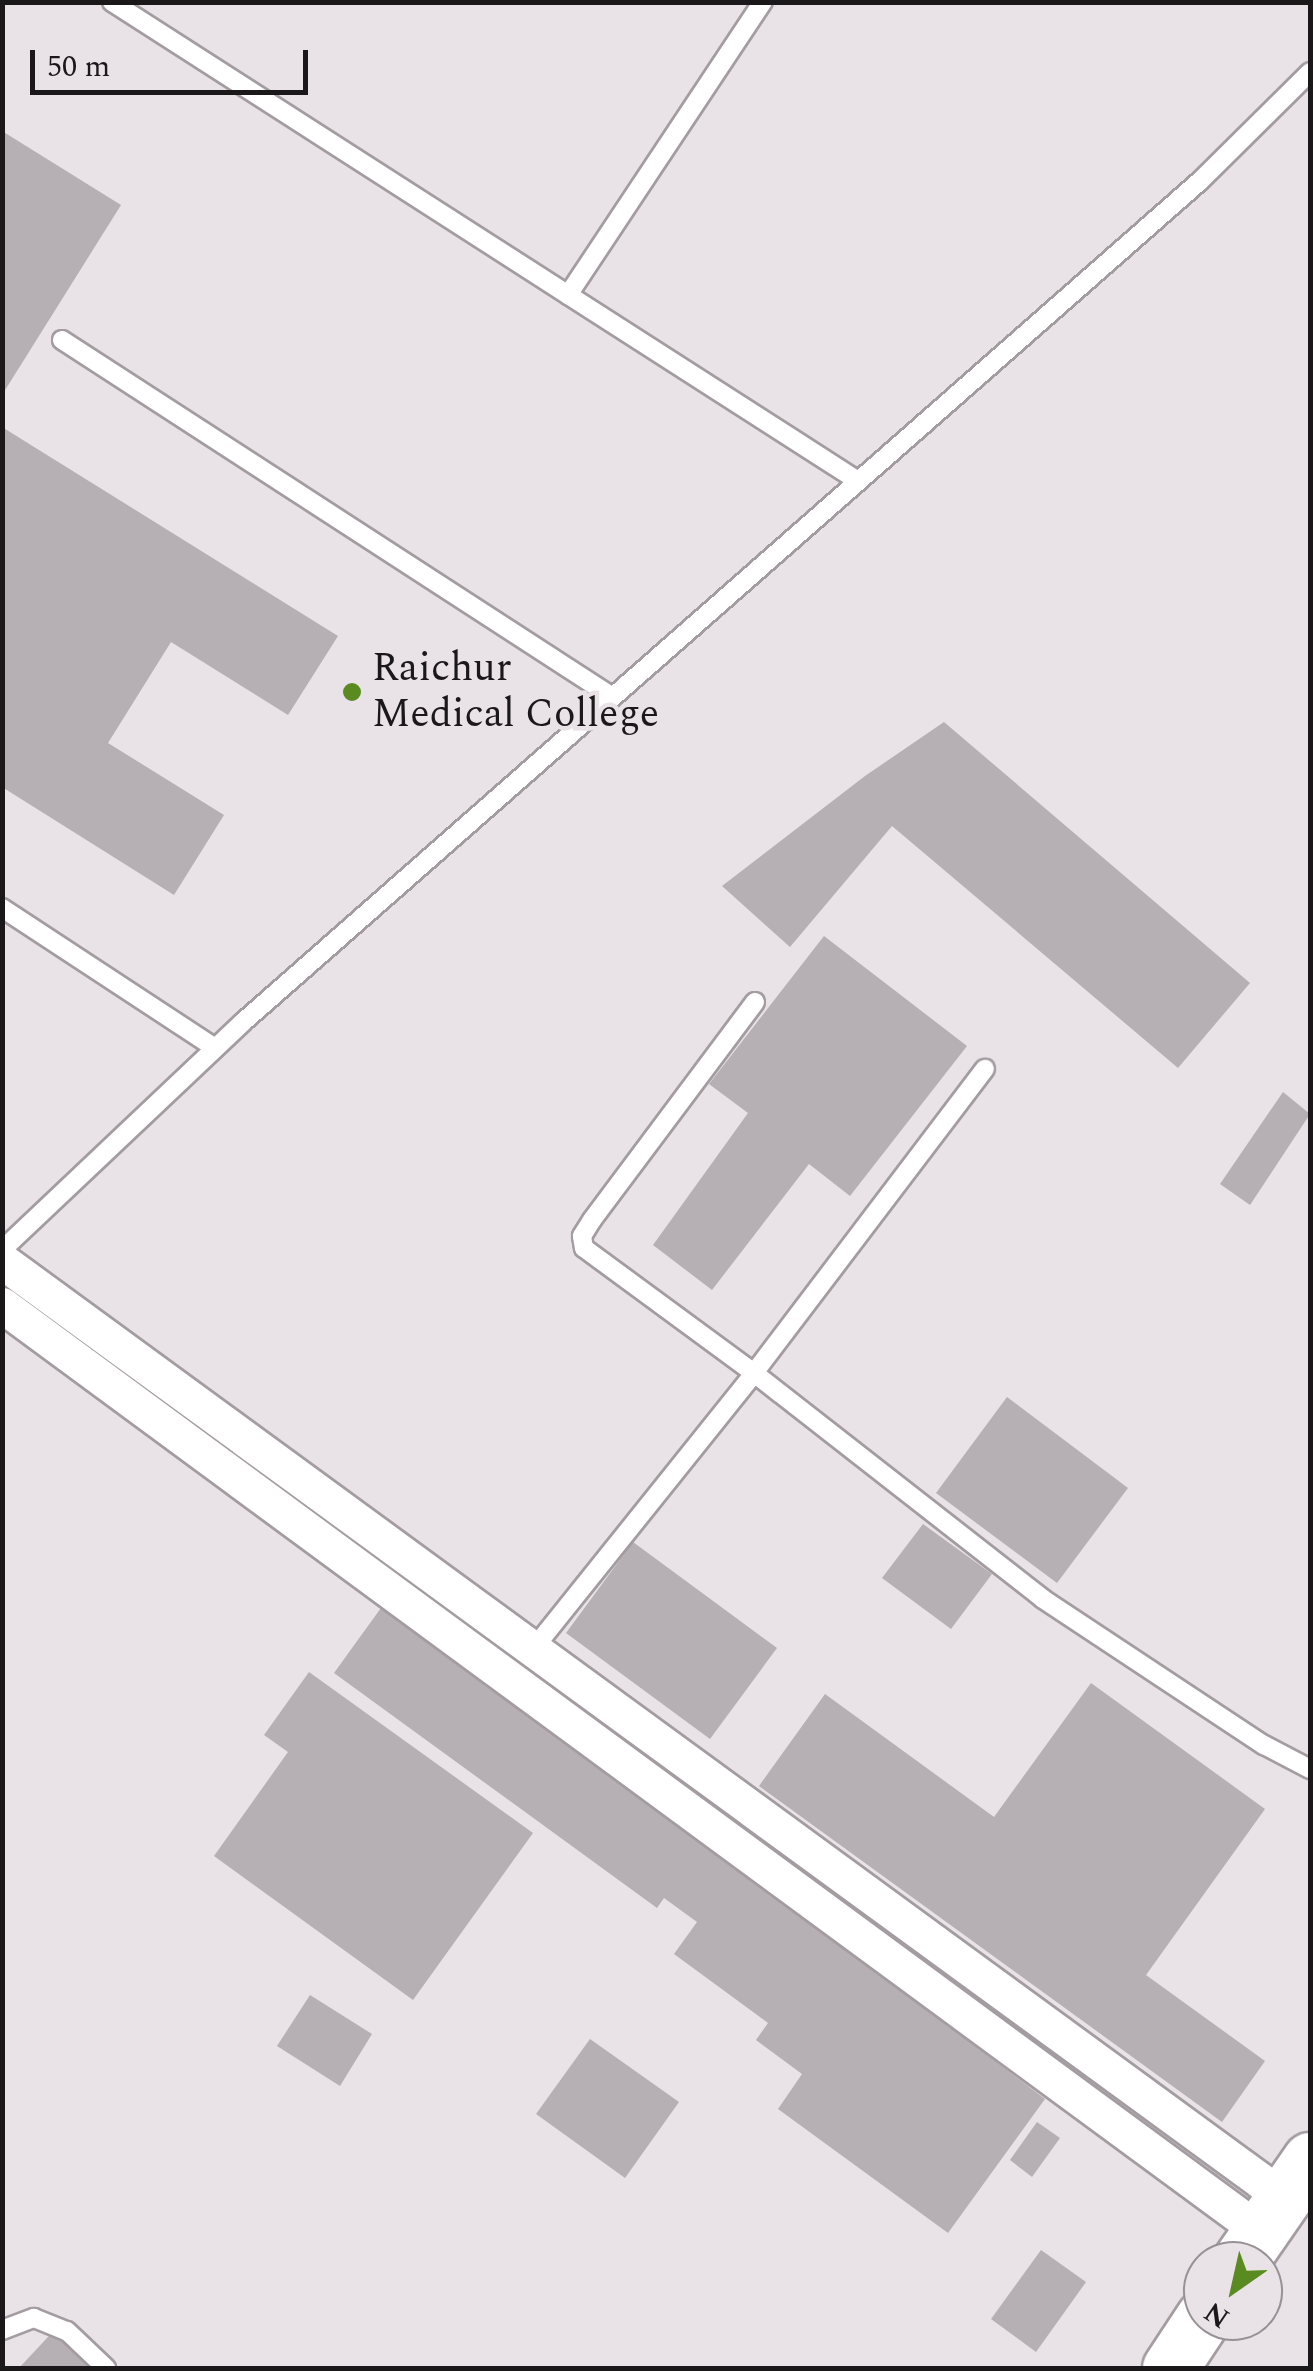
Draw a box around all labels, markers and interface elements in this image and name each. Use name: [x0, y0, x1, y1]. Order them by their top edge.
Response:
scale bar: [35, 30, 312, 92]
text: 50 m: [47, 44, 110, 90]
place label: Raichur Medical College: [372, 645, 659, 739]
marker: Raichur Medical College: [341, 681, 363, 703]
north arrow: [1183, 2241, 1283, 2341]
text: N: [1196, 2290, 1239, 2339]

